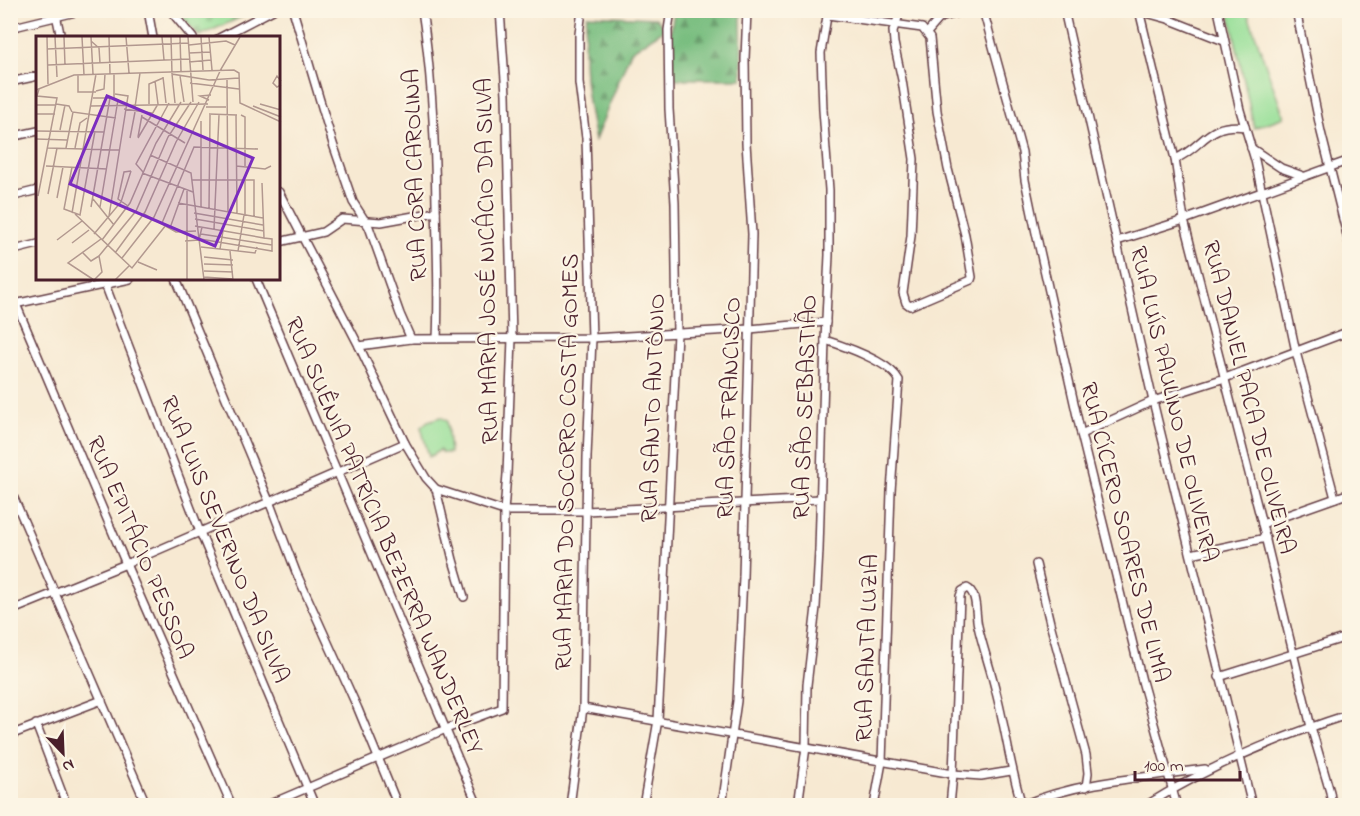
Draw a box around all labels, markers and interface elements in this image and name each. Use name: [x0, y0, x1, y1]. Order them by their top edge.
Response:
inset map: [36, 36, 280, 280]
street label: RUA CORA CAROLINA: [395, 68, 438, 282]
street label: RUA MARIA JOSÉ NICÁCIO DA SILVA: [468, 77, 509, 444]
street label: RUA DANIEL PACA DE OLIVEIRA: [1192, 237, 1304, 558]
street label: RUA LUÍS PAULINO DE OLIVEIRA: [1119, 243, 1226, 566]
street label: RUA MARIA DO SOCORRO COSTA GOMES: [547, 253, 590, 671]
street label: RUA SANTO ANTÔNIO: [633, 293, 676, 523]
street label: RUA SÃO SEBASTIÃO: [785, 294, 828, 520]
street label: RUA SÃO FRANCISCO: [709, 296, 752, 520]
street label: RUA SUÊNIA PATRÍCIA BEZERRA WANDERLEY: [274, 312, 491, 760]
street label: RUA CÍCERO SOARES DE LIMA: [1069, 379, 1178, 686]
street label: RUA LUIS SEVERINO DA SILVA: [150, 391, 297, 689]
street label: RUA EPITÁCIO PESSOA: [76, 431, 202, 665]
street label: RUA SANTA LUZIA: [848, 553, 889, 743]
north arrow: [33, 723, 93, 783]
scale bar: [1135, 744, 1240, 782]
text: N: [58, 752, 78, 778]
text: 100 m: [1144, 754, 1184, 780]

